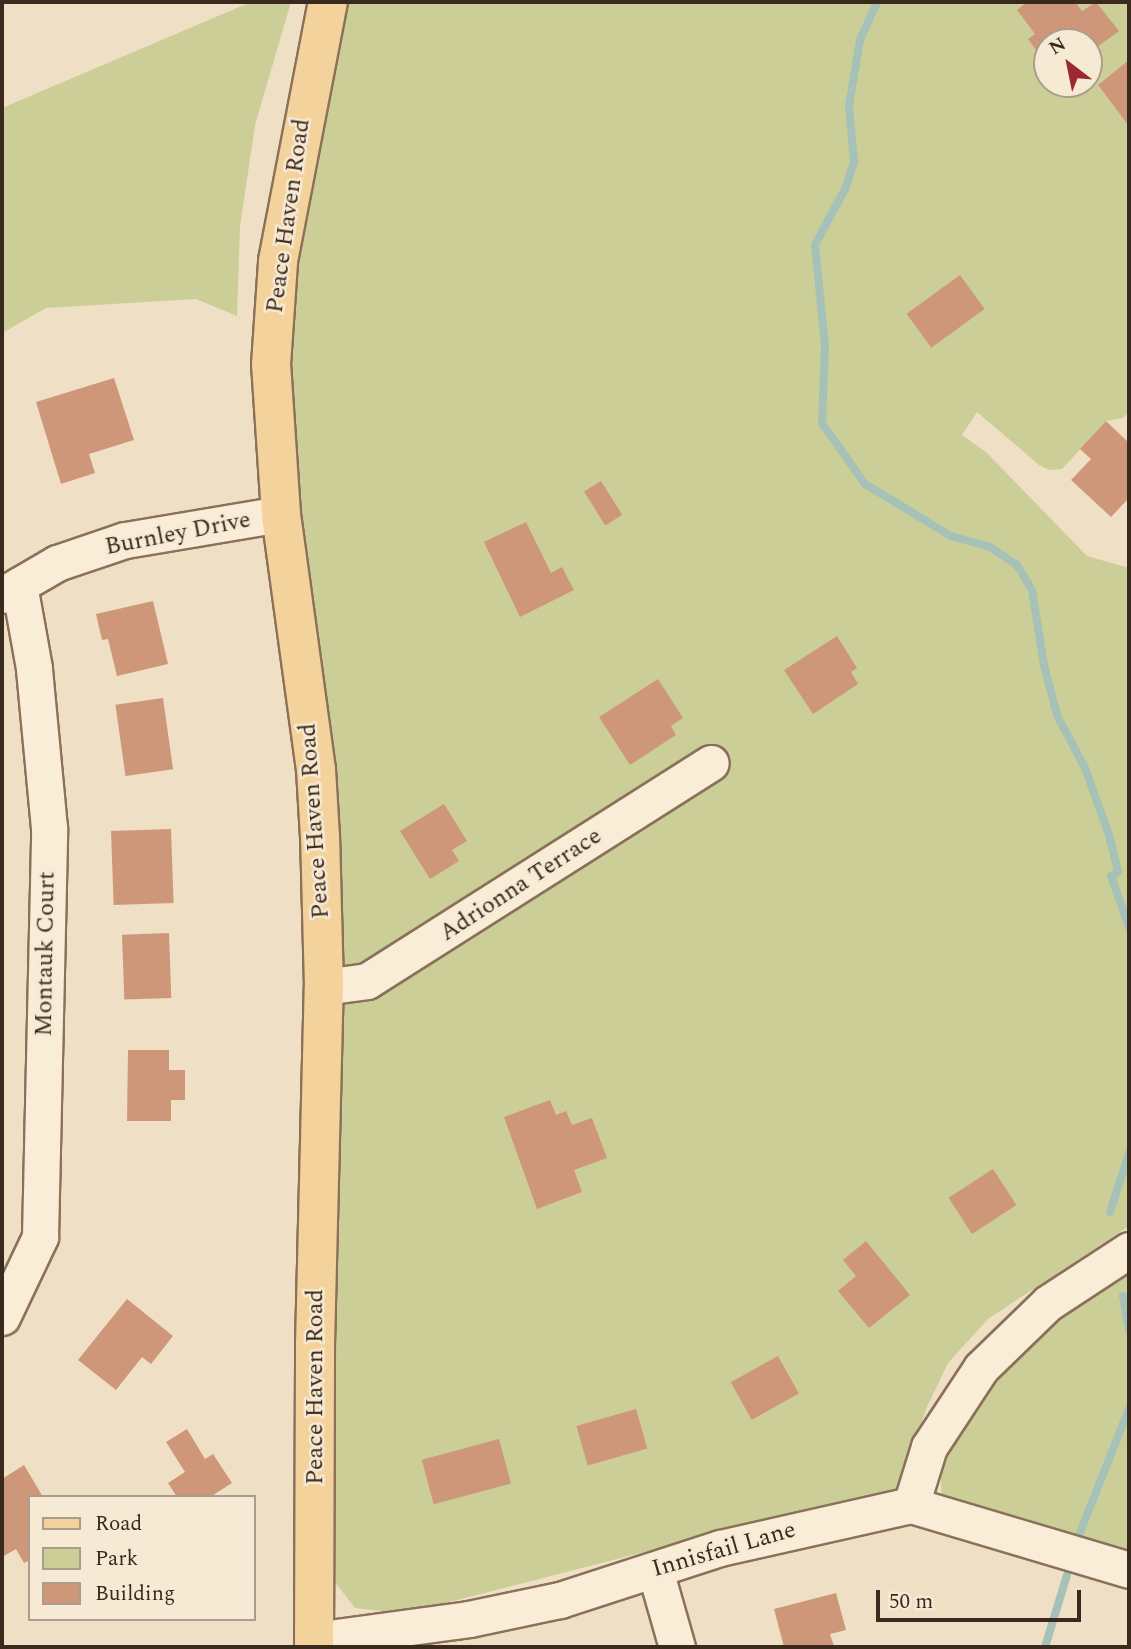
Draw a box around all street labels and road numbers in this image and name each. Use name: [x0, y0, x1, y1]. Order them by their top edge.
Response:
street label: Peace Haven Road: [261, 117, 317, 315]
street label: Burnley Drive: [103, 506, 253, 562]
street label: Peace Haven Road: [294, 722, 336, 920]
street label: Adrionna Terrace: [435, 822, 607, 948]
street label: Montauk Court: [30, 871, 62, 1037]
street label: Peace Haven Road: [302, 1289, 330, 1485]
street label: Innisfail Lane: [649, 1516, 799, 1584]

